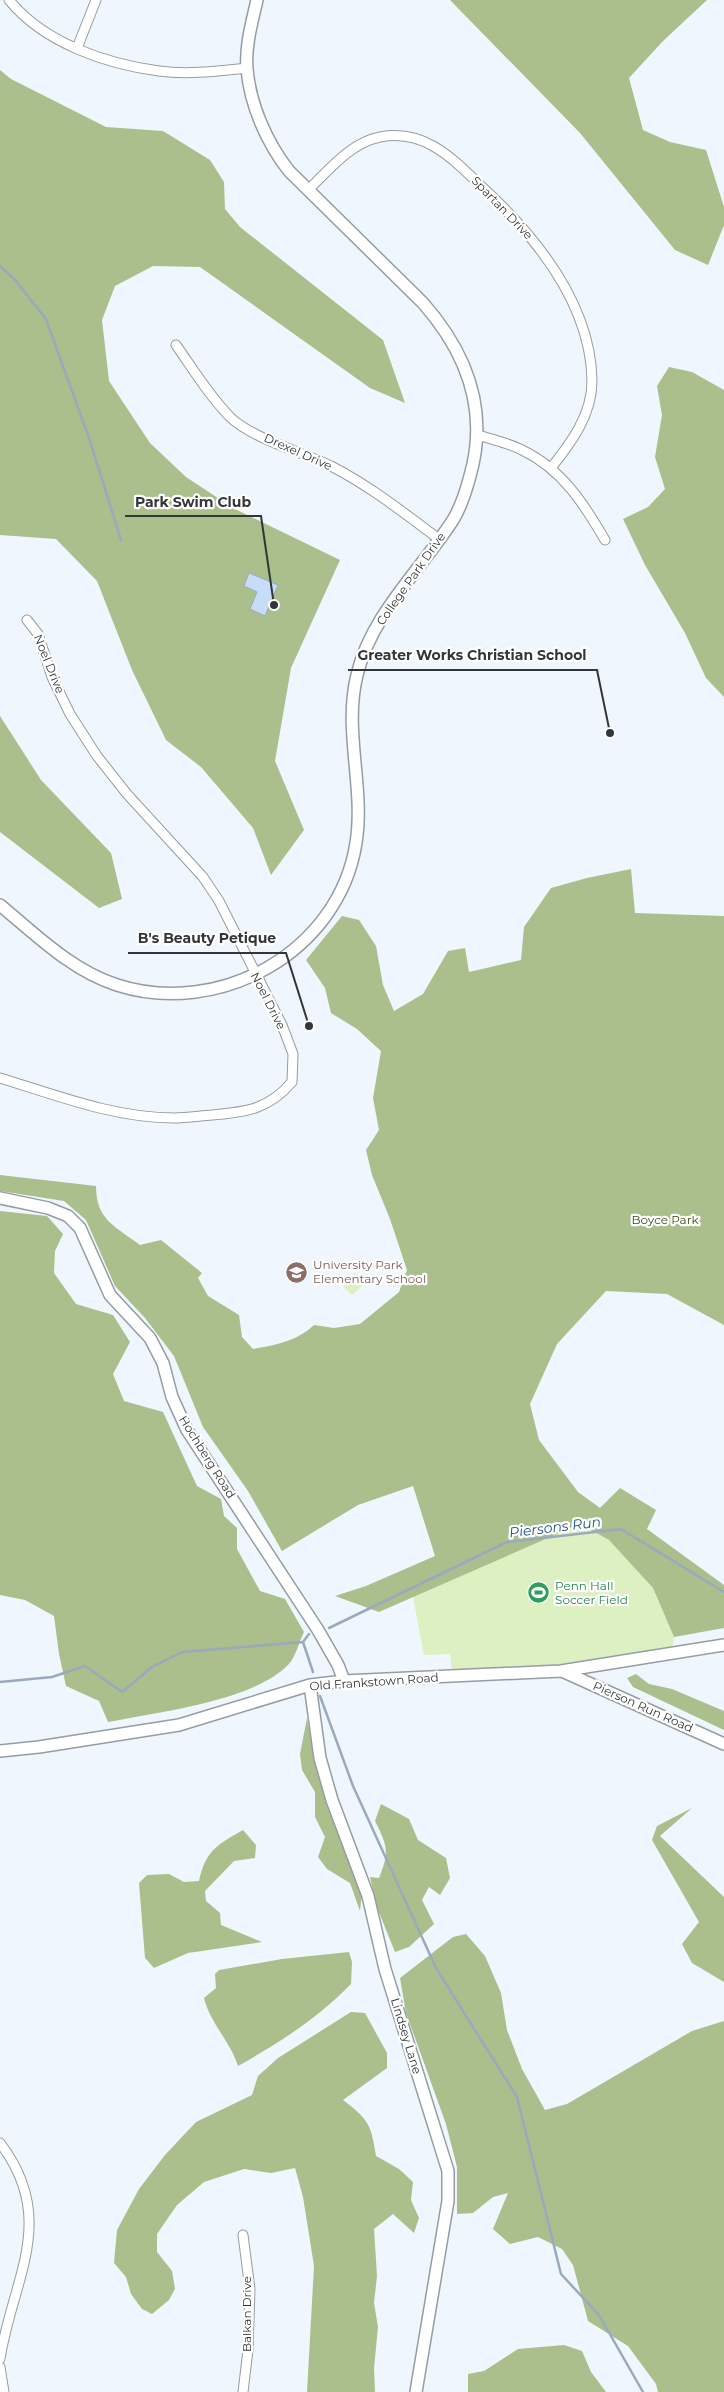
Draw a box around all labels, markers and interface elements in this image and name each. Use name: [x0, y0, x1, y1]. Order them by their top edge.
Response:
street label: Spartan Drive: [468, 173, 536, 242]
street label: Drexel Drive: [262, 430, 335, 473]
callout: Park Swim Club: [125, 487, 261, 516]
text: Park Swim Club: [135, 493, 251, 511]
street label: College Park Drive: [373, 529, 448, 628]
street label: Noel Drive: [31, 632, 68, 696]
callout: Greater Works Christian School: [348, 641, 597, 670]
text: Greater Works Christian School: [357, 646, 587, 664]
callout: B's Beauty Petique: [128, 924, 286, 953]
text: B's Beauty Petique: [138, 929, 276, 947]
street label: Noel Drive: [248, 970, 289, 1032]
park label: Boyce Park: [631, 1212, 699, 1227]
place label: University Park Elementary School: [313, 1257, 426, 1286]
school or university icon: University Park Elementary School: [285, 1260, 309, 1284]
street label: Hochberg Road: [176, 1413, 239, 1501]
water label: Piersons Run: [508, 1512, 602, 1542]
place label: Penn Hall Soccer Field: [555, 1578, 628, 1607]
sports icon: Penn Hall Soccer Field: [527, 1581, 551, 1605]
street label: Old Frankstown Road: [309, 1670, 439, 1694]
street label: Pierson Run Road: [591, 1678, 696, 1735]
street label: Lindsey Lane: [388, 1996, 425, 2076]
street label: Balkan Drive: [239, 2276, 254, 2352]

